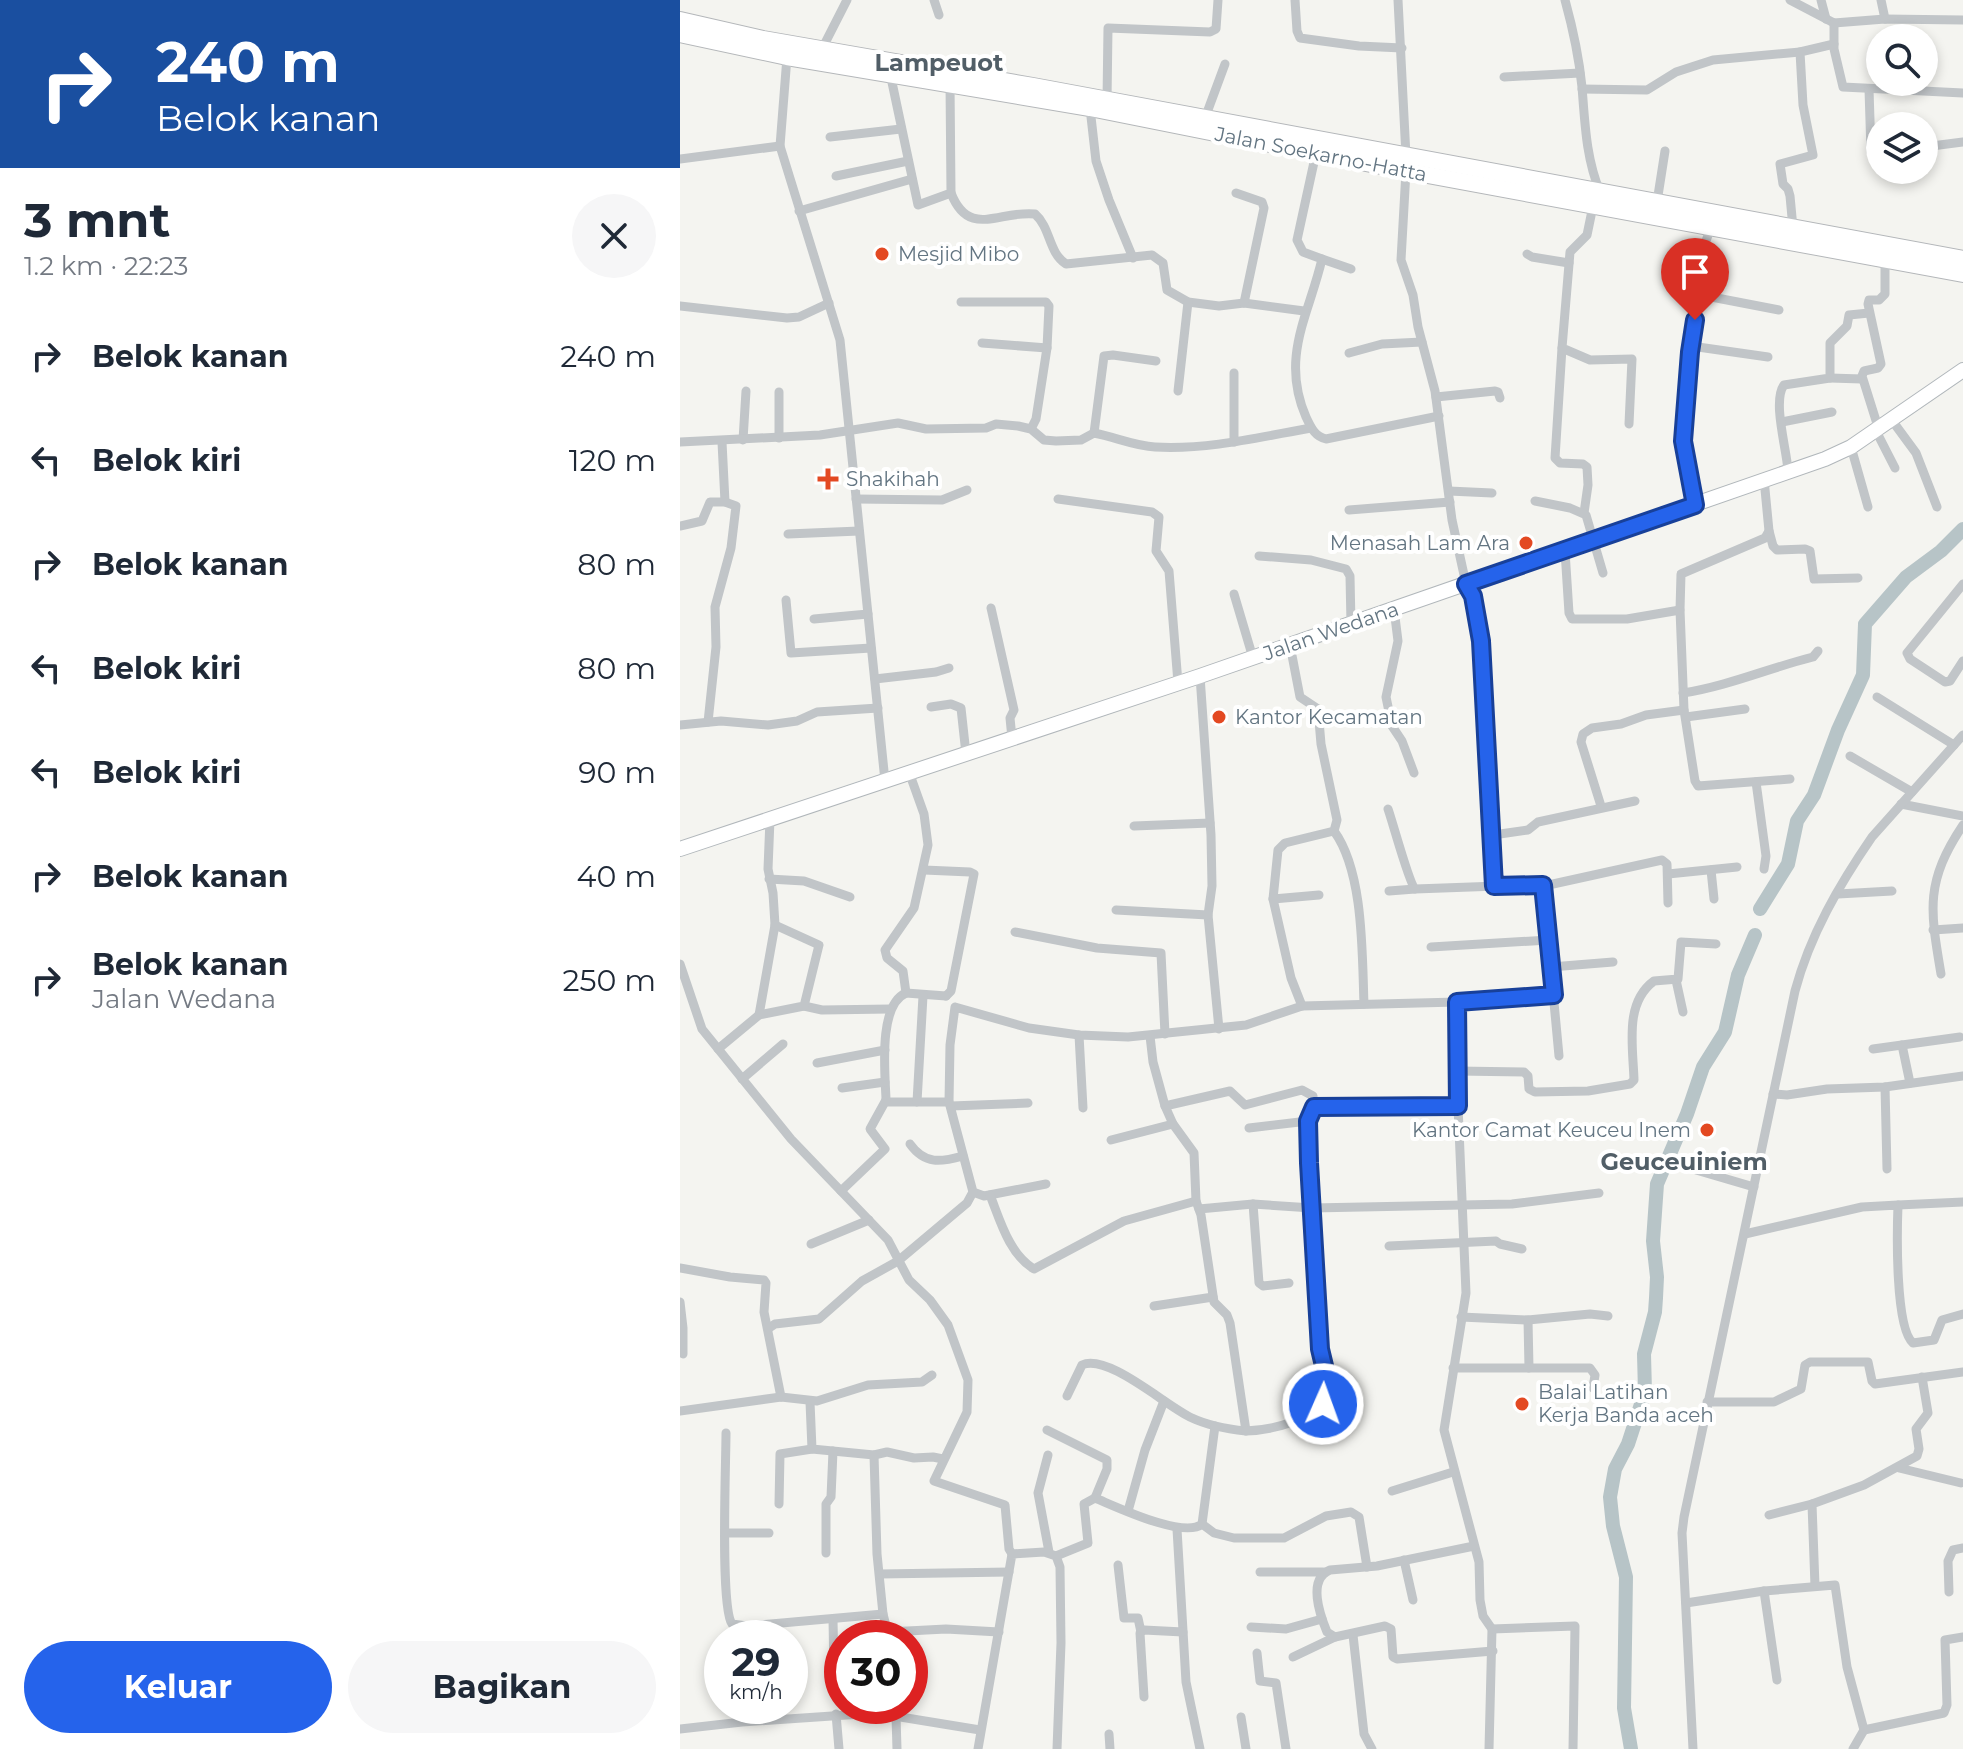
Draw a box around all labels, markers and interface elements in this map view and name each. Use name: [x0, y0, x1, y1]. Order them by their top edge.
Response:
map controls: [1866, 24, 1938, 184]
button: search: [1866, 24, 1938, 96]
text: 240 m: [156, 28, 340, 96]
icon: right: [24, 32, 128, 136]
district label: Lampeuot: [875, 48, 1004, 77]
text: Belok kanan: [156, 96, 380, 140]
button: layers: [1866, 112, 1938, 184]
street label: Jalan Soekarno-Hatta: [1212, 121, 1429, 186]
text: 3 mnt: [24, 191, 170, 249]
button: close: [572, 194, 656, 278]
pin: [1661, 238, 1729, 320]
place label: Mesjid Mibo: [898, 242, 1019, 266]
marker: Mesjid Mibo: [873, 245, 891, 263]
text: 1.2 km · 22:23: [24, 250, 188, 282]
icon: arrive: [1673, 250, 1717, 294]
icon: right: [24, 334, 68, 378]
text: Belok kanan: [92, 338, 289, 375]
text: 240 m: [560, 338, 656, 375]
icon: left: [24, 438, 68, 482]
text: Belok kiri: [92, 442, 241, 479]
text: 120 m: [569, 442, 656, 479]
place label: Shakihah: [846, 467, 940, 491]
marker: Shakihah: [817, 468, 839, 490]
place label: Menasah Lam Ara: [1330, 531, 1510, 555]
marker: Menasah Lam Ara: [1517, 534, 1535, 552]
icon: right: [24, 542, 68, 586]
text: Belok kanan: [92, 546, 289, 583]
text: 80 m: [577, 546, 656, 583]
street label: Jalan Wedana: [1259, 597, 1402, 666]
icon: left: [24, 646, 68, 690]
text: Belok kiri: [92, 650, 241, 687]
text: 80 m: [577, 650, 656, 687]
place label: Kantor Kecamatan: [1235, 705, 1423, 729]
marker: Kantor Kecamatan: [1210, 708, 1228, 726]
icon: left: [24, 750, 68, 794]
text: Belok kiri: [92, 754, 241, 791]
text: 90 m: [578, 754, 656, 791]
icon: right: [24, 854, 68, 898]
text: Belok kanan: [92, 858, 289, 895]
text: 40 m: [577, 858, 656, 895]
text: Belok kanan: [92, 946, 289, 983]
icon: right: [24, 958, 68, 1002]
text: 250 m: [562, 962, 656, 999]
text: Jalan Wedana: [92, 983, 276, 1015]
place label: Kantor Camat Keuceu Inem: [1412, 1118, 1691, 1142]
marker: Kantor Camat Keuceu Inem: [1698, 1121, 1716, 1139]
district label: Geuceuiniem: [1600, 1147, 1768, 1176]
position arrow: [1281, 1362, 1365, 1446]
place label: Balai Latihan Kerja Banda aceh: [1538, 1380, 1714, 1427]
marker: Balai Latihan Kerja Banda aceh: [1513, 1395, 1531, 1413]
speed limit sign: 30: [824, 1620, 928, 1724]
text: 29: [731, 1637, 781, 1686]
button: Keluar: [24, 1641, 332, 1733]
button: Bagikan: [348, 1641, 656, 1733]
text: km/h: [729, 1680, 783, 1704]

